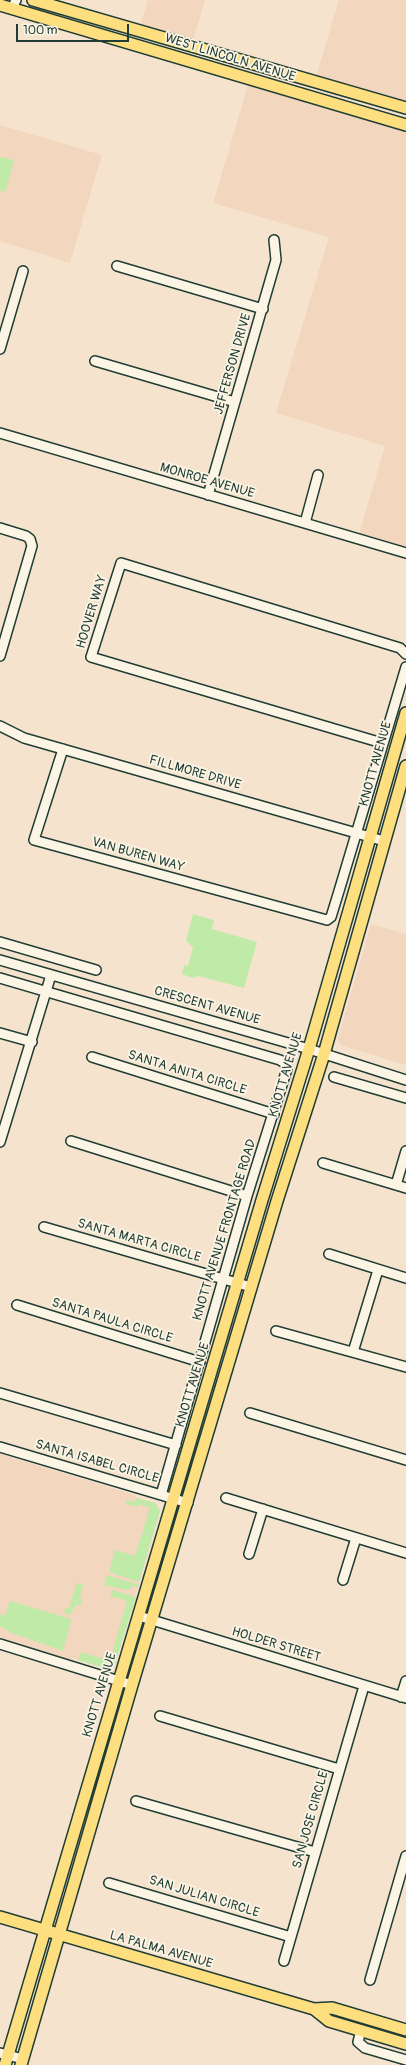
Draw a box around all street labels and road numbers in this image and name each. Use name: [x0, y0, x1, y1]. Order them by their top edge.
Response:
street label: WEST LINCOLN AVENUE: [163, 31, 297, 85]
street label: JEFFERSON DRIVE: [211, 312, 255, 416]
street label: MONROE AVENUE: [158, 460, 256, 502]
street label: HOOVER WAY: [73, 573, 111, 651]
street label: KNOTT AVENUE: [356, 720, 396, 808]
street label: FILLMORE DRIVE: [147, 752, 243, 794]
street label: VAN BUREN WAY: [90, 834, 186, 876]
street label: CRESCENT AVENUE: [152, 983, 262, 1029]
street label: KNOTT AVENUE: [266, 1031, 306, 1119]
street label: SANTA ANITA CIRCLE: [126, 1048, 248, 1098]
street label: KNOTT AVENUE FRONTAGE ROAD: [190, 1137, 260, 1323]
street label: SANTA MARTA CIRCLE: [76, 1216, 202, 1266]
street label: SANTA PAULA CIRCLE: [50, 1295, 174, 1347]
street label: KNOTT AVENUE: [173, 1341, 213, 1429]
street label: SANTA ISABEL CIRCLE: [33, 1437, 161, 1487]
street label: HOLDER STREET: [230, 1624, 322, 1666]
street label: KNOTT AVENUE: [80, 1651, 120, 1739]
street label: SAN JOSE CIRCLE: [290, 1770, 332, 1870]
street label: SAN JULIAN CIRCLE: [147, 1873, 261, 1921]
street label: LA PALMA AVENUE: [108, 1928, 214, 1972]

